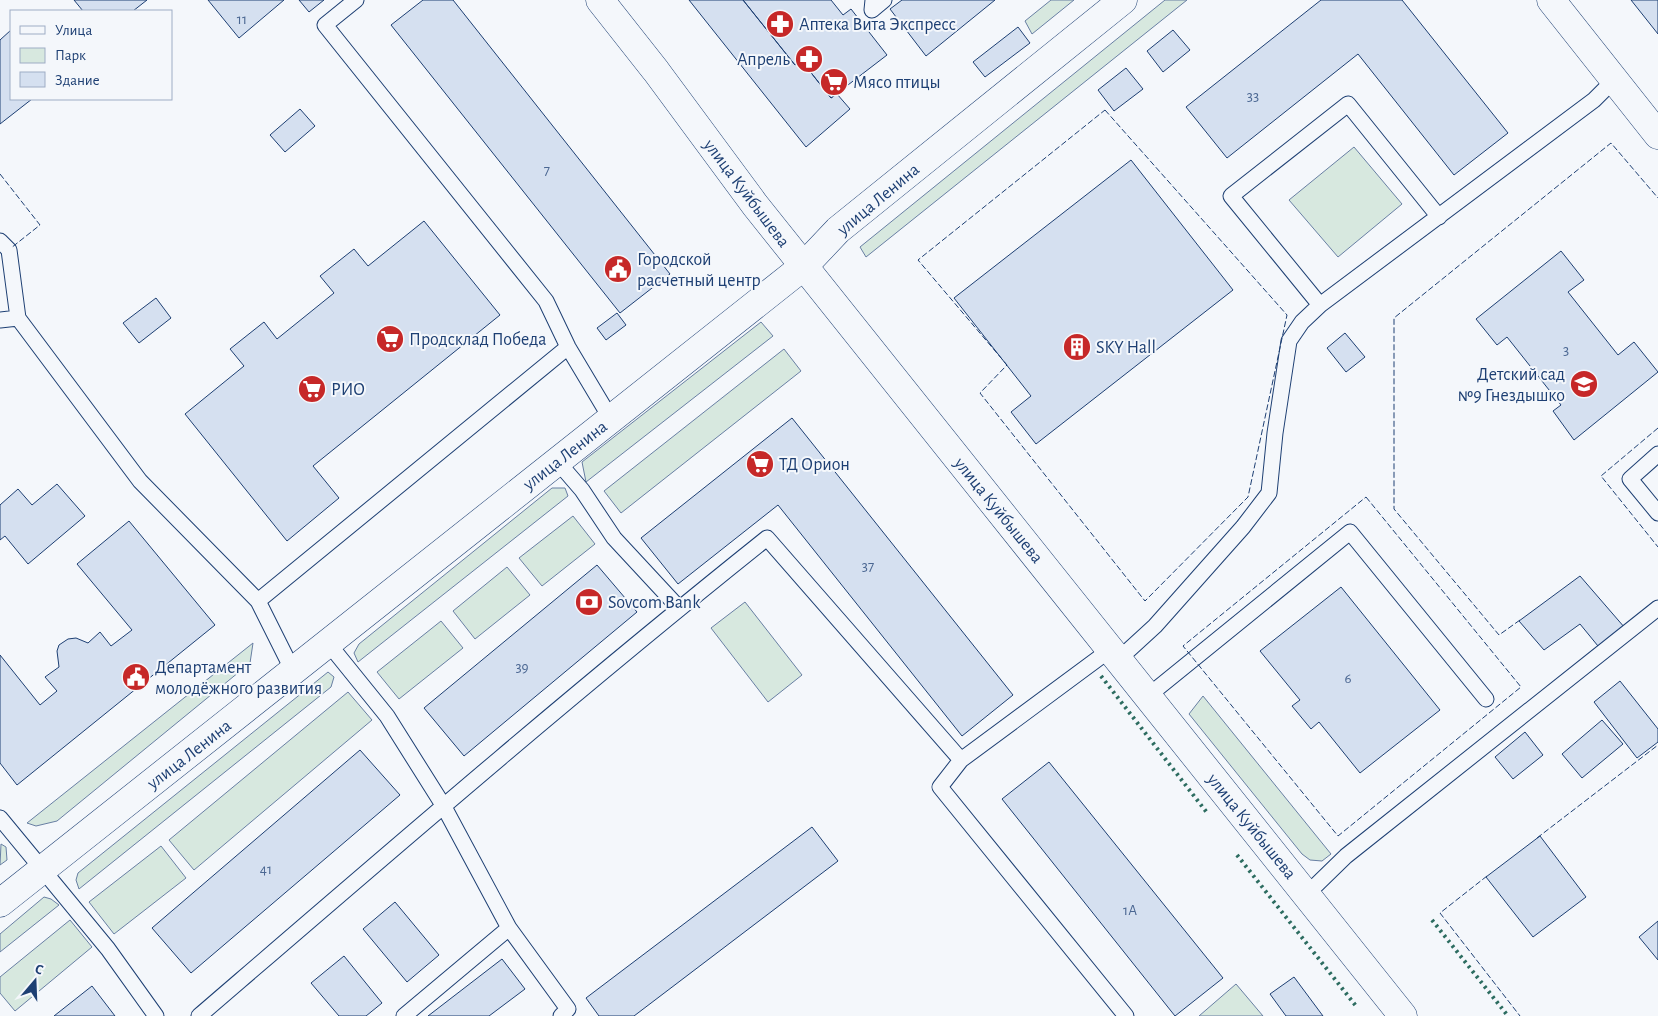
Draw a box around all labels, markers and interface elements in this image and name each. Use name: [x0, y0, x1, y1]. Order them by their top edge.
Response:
pharmacy icon: Аптека Вита Экспресс: [765, 9, 795, 39]
legend: [10, 10, 172, 100]
house number: 11: [237, 12, 247, 27]
place label: Аптека Вита Экспресс: [799, 16, 956, 34]
text: Улица: [55, 23, 92, 38]
pharmacy icon: Апрель: [794, 44, 824, 74]
text: Парк: [55, 48, 86, 63]
place label: Апрель: [737, 51, 790, 69]
supermarket icon: Мясо птицы: [819, 67, 849, 97]
text: Здание: [55, 73, 100, 88]
place label: Мясо птицы: [853, 74, 941, 92]
house number: 33: [1247, 89, 1259, 104]
street label: улица Куйбышева: [699, 135, 793, 251]
street label: улица Ленина: [833, 160, 923, 240]
house number: 7: [544, 163, 550, 178]
place label: Городской расчетный центр: [637, 251, 761, 290]
public building icon: Городской расчетный центр: [603, 254, 633, 284]
supermarket icon: Продсклад Победа: [375, 324, 405, 354]
place label: Продсклад Победа: [409, 330, 547, 349]
building icon: SKY Hall: [1062, 332, 1092, 362]
place label: SKY Hall: [1096, 339, 1156, 357]
house number: 3: [1563, 343, 1569, 358]
place label: Детский сад №9 Гнездышко: [1457, 366, 1565, 405]
school or university icon: Детский сад №9 Гнездышко: [1569, 369, 1599, 399]
supermarket icon: РИО: [297, 374, 327, 404]
place label: РИО: [331, 381, 365, 399]
street label: улица Ленина: [519, 418, 611, 495]
supermarket icon: ТД Орион: [745, 449, 775, 479]
street label: улица Куйбышева: [950, 453, 1047, 567]
place label: ТД Орион: [779, 456, 850, 474]
house number: 37: [862, 559, 874, 574]
bank icon: Sovcom Bank: [574, 587, 604, 617]
place label: Sovcom Bank: [608, 594, 701, 612]
place label: Департамент молодёжного развития: [155, 659, 322, 698]
house number: 39: [515, 660, 529, 675]
public building icon: Департамент молодёжного развития: [121, 662, 151, 692]
house number: 6: [1344, 671, 1352, 686]
street label: улица Ленина: [143, 717, 235, 794]
street label: улица Куйбышева: [1203, 769, 1300, 883]
house number: 41: [260, 862, 272, 877]
house number: 1А: [1123, 903, 1137, 918]
north arrow: [10, 956, 60, 1006]
text: С: [33, 962, 45, 978]

